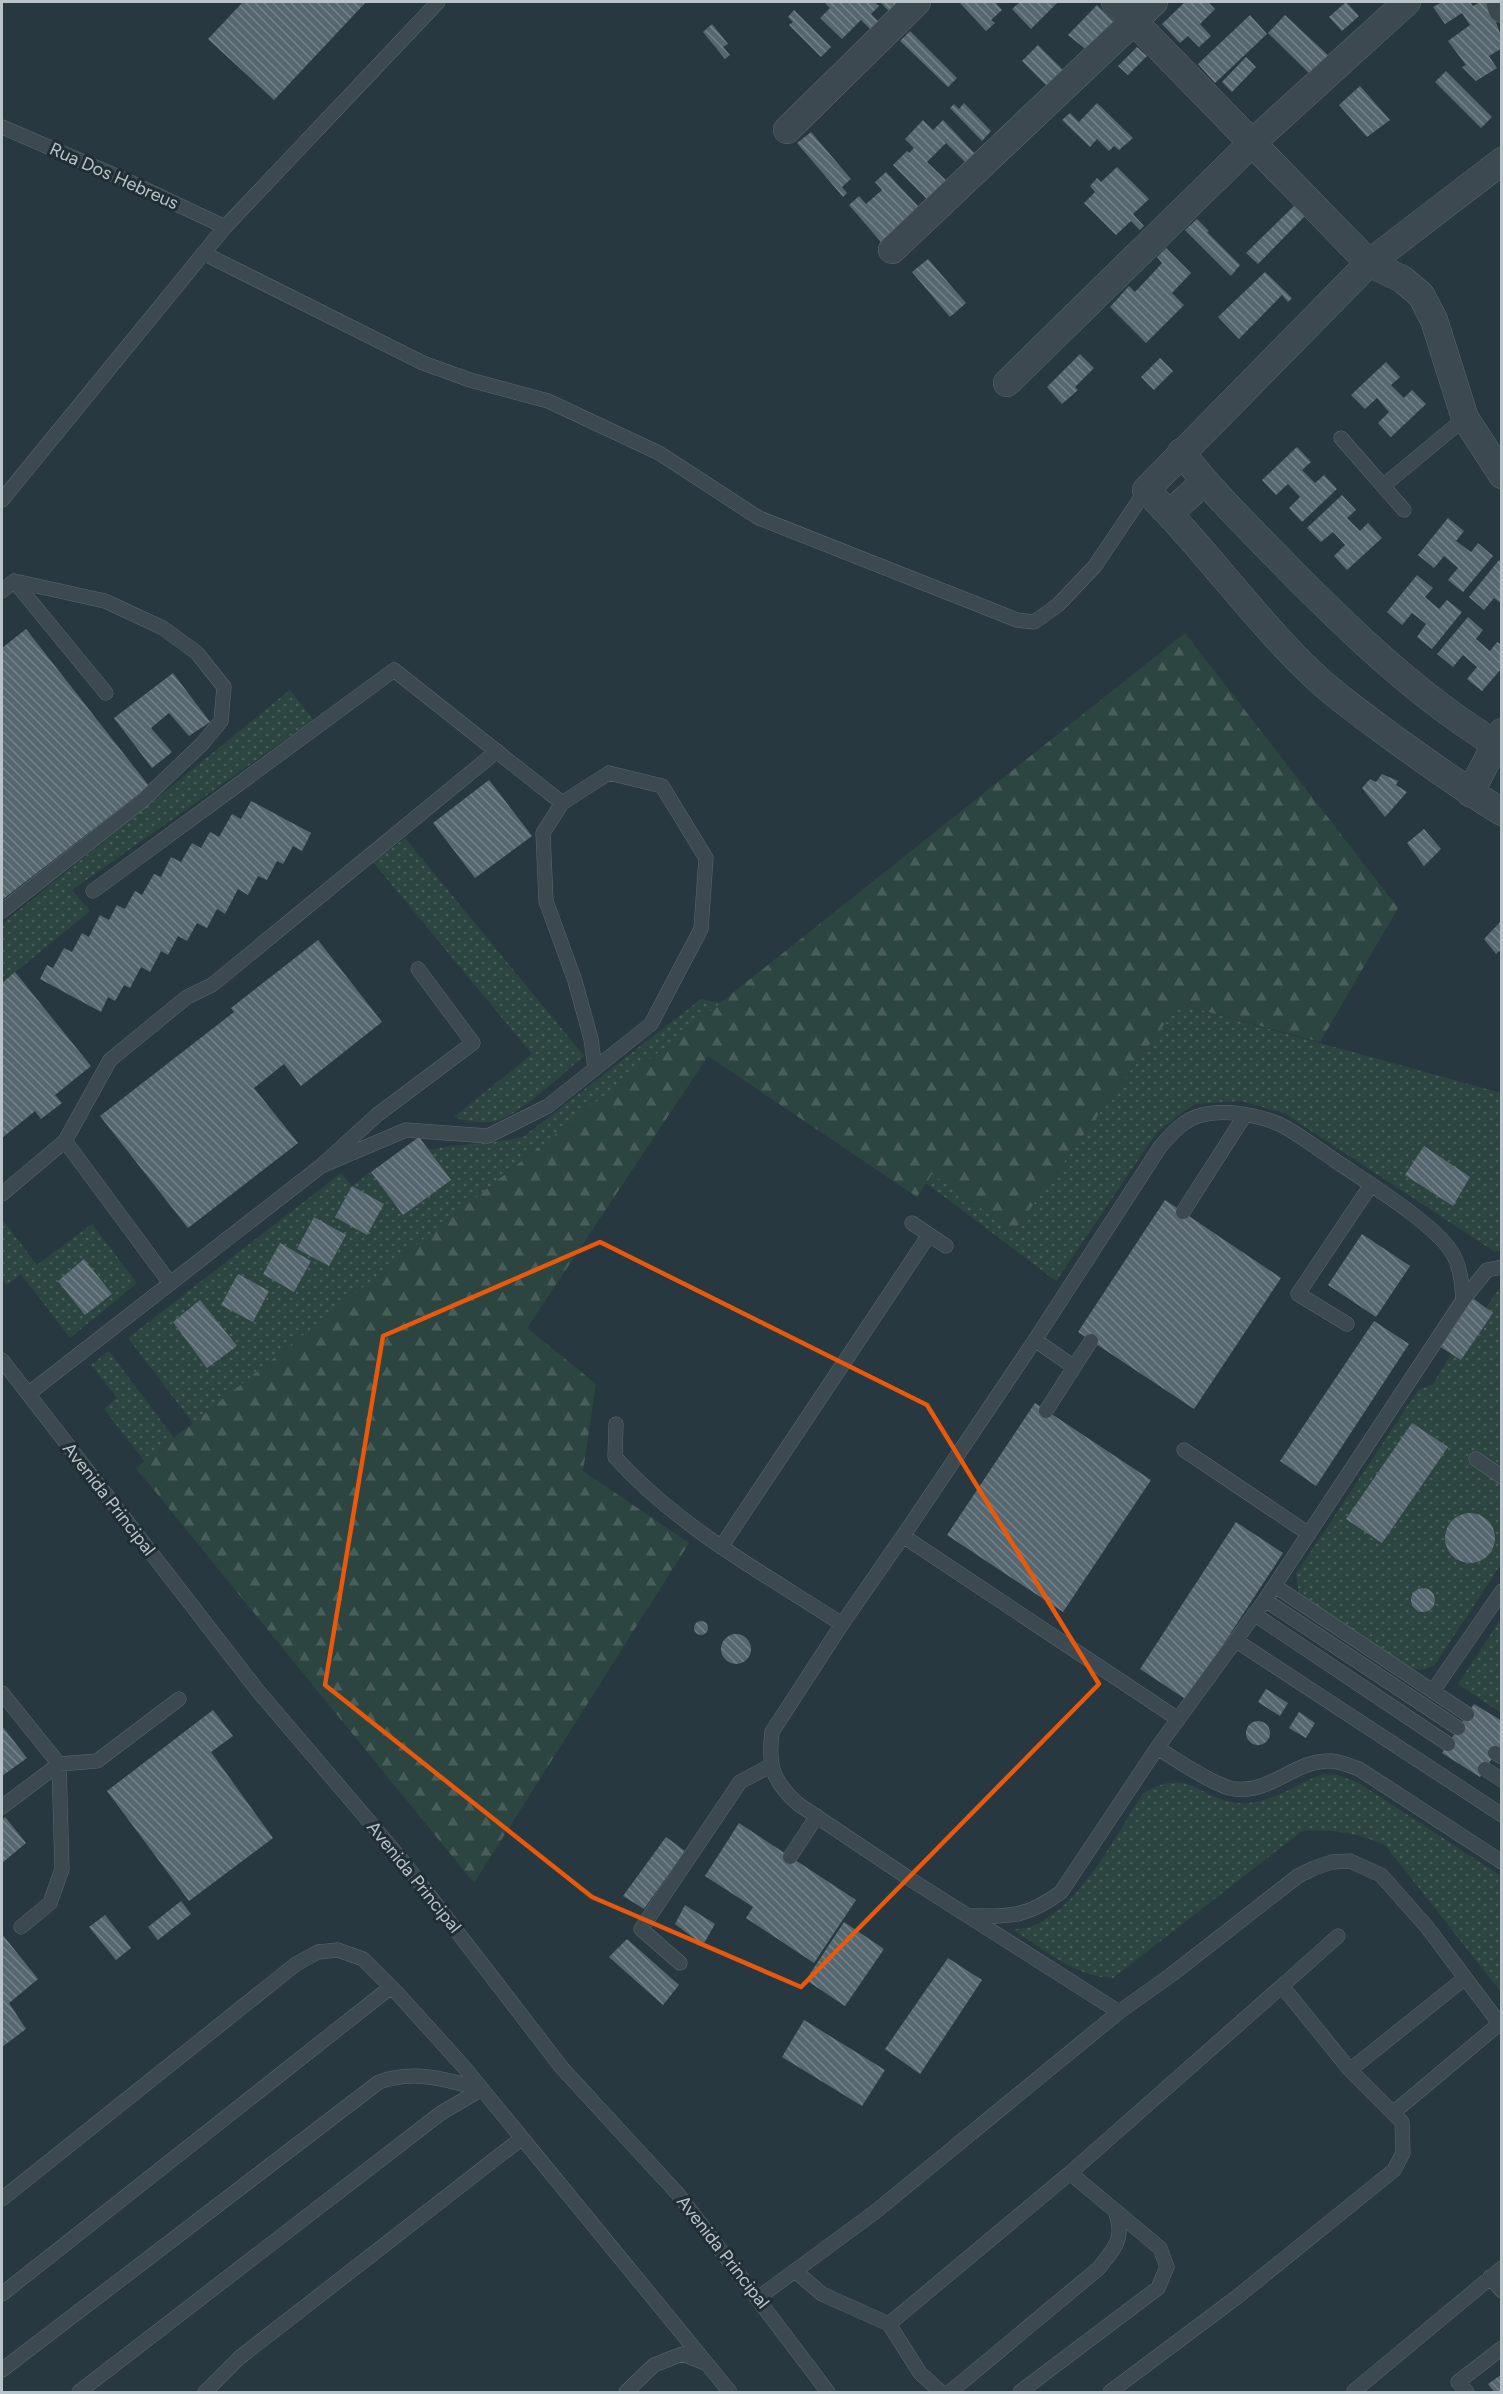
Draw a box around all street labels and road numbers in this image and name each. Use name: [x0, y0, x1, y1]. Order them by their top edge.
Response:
street label: Rua Dos Hebreus: [46, 138, 182, 214]
street label: Avenida Principal: [58, 1438, 160, 1560]
street label: Avenida Principal: [362, 1817, 466, 1937]
street label: Avenida Principal: [672, 2191, 774, 2313]

